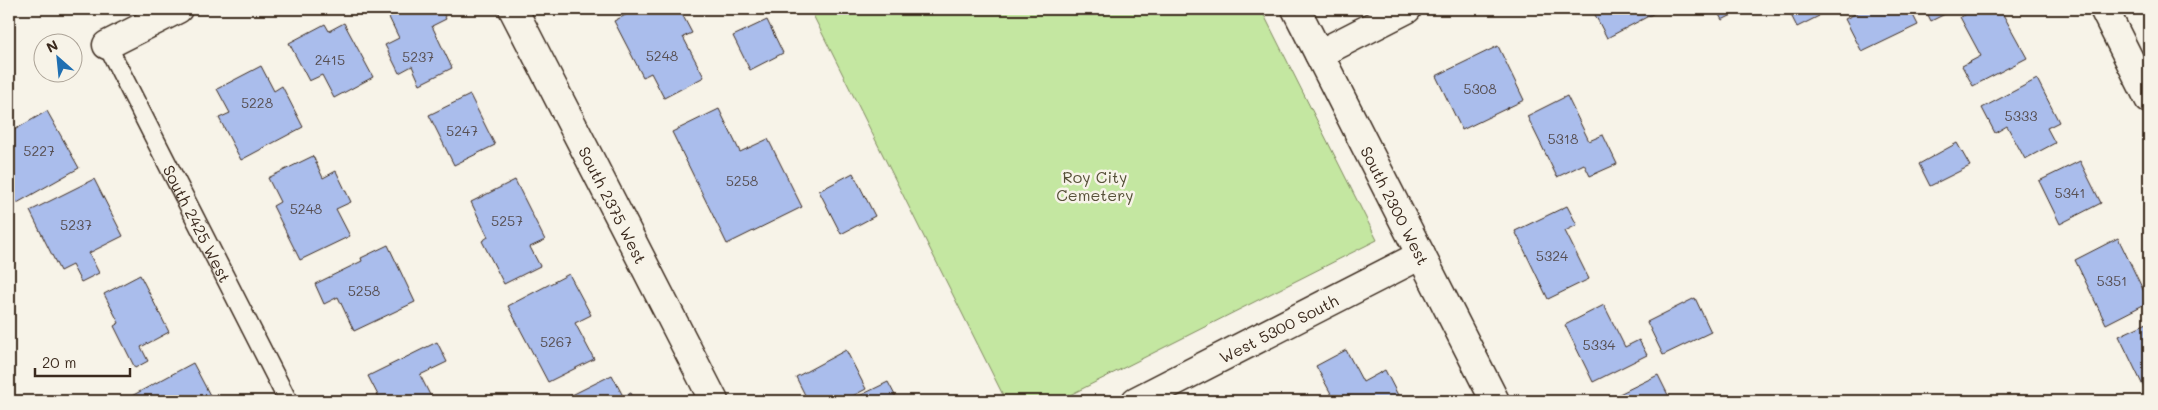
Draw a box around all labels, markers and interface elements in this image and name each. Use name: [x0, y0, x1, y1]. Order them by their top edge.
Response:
north arrow: [32, 32, 82, 82]
text: N: [43, 35, 61, 57]
house number: 5248: [646, 46, 678, 65]
house number: 5237: [402, 47, 434, 66]
house number: 2415: [315, 50, 345, 69]
house number: 5308: [1463, 79, 1497, 98]
house number: 5228: [241, 93, 273, 112]
house number: 5333: [2005, 106, 2037, 125]
house number: 5247: [446, 121, 478, 140]
house number: 5318: [1547, 129, 1579, 148]
house number: 5227: [23, 141, 55, 160]
street label: South 2300 West: [1357, 142, 1434, 268]
street label: South 2375 West: [575, 143, 652, 267]
street label: South 2425 West: [159, 161, 236, 286]
park label: Roy City Cemetery: [1056, 166, 1134, 205]
house number: 5258: [726, 171, 758, 190]
house number: 5341: [2055, 183, 2085, 202]
house number: 5248: [290, 199, 322, 218]
house number: 5257: [491, 211, 523, 230]
house number: 5237: [60, 215, 92, 234]
house number: 5324: [1536, 246, 1569, 265]
house number: 5351: [2097, 271, 2127, 290]
house number: 5258: [348, 281, 380, 300]
street label: West 5300 South: [1215, 289, 1341, 367]
house number: 5267: [540, 332, 572, 351]
house number: 5334: [1583, 335, 1616, 354]
scale bar: [35, 345, 130, 377]
text: 20 m: [42, 352, 76, 372]

